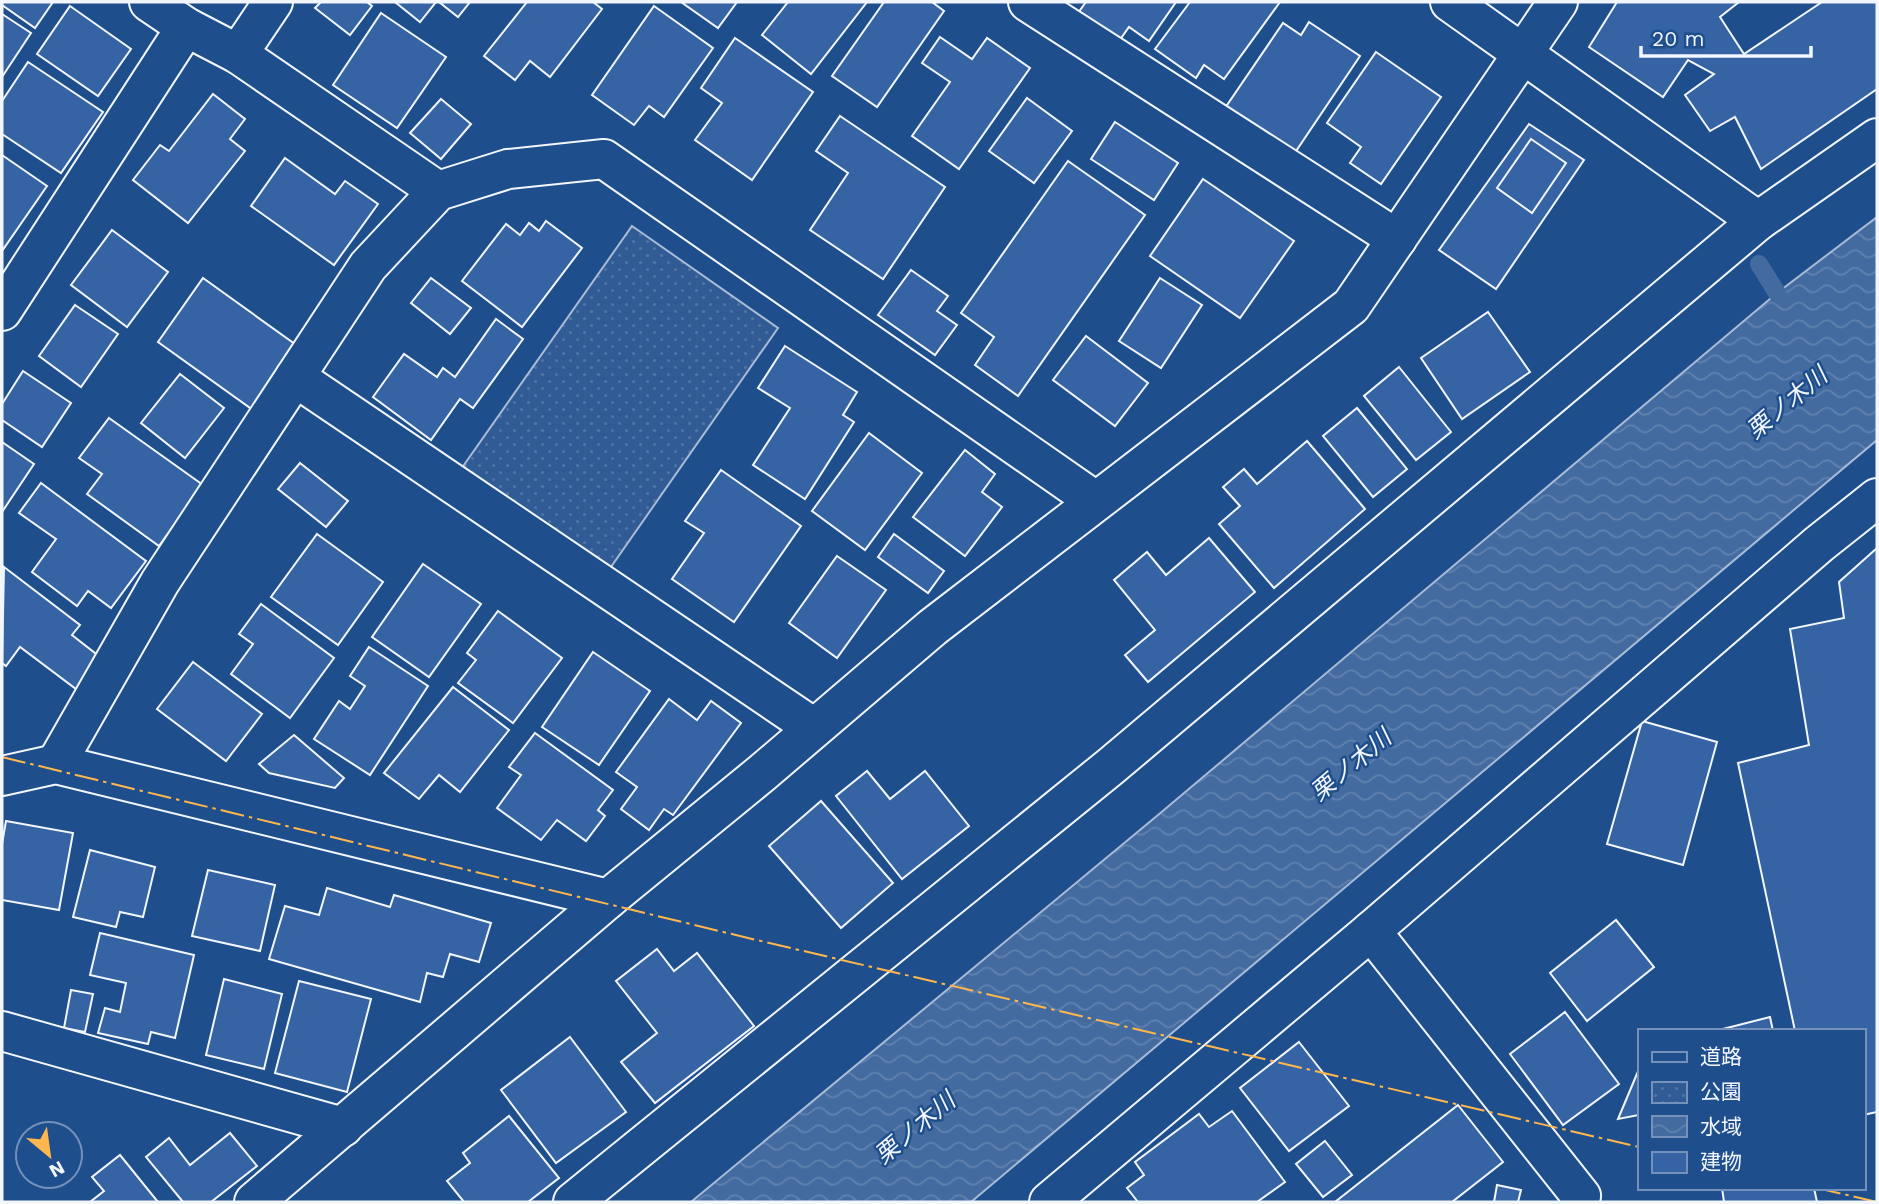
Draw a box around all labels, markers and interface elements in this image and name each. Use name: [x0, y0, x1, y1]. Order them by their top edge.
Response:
scale bar: [1641, 14, 1811, 58]
text: 20 m: [1652, 26, 1704, 51]
water label: 栗ノ木川: [1741, 359, 1835, 445]
water label: 栗ノ木川: [1305, 721, 1399, 807]
legend: [1638, 1029, 1865, 1190]
text: 道路: [1700, 1044, 1742, 1069]
text: 公園: [1700, 1079, 1742, 1104]
water label: 栗ノ木川: [869, 1084, 963, 1170]
text: 水域: [1700, 1114, 1742, 1139]
north arrow: [14, 1120, 84, 1190]
text: 建物: [1700, 1149, 1742, 1174]
text: N: [45, 1156, 69, 1183]

